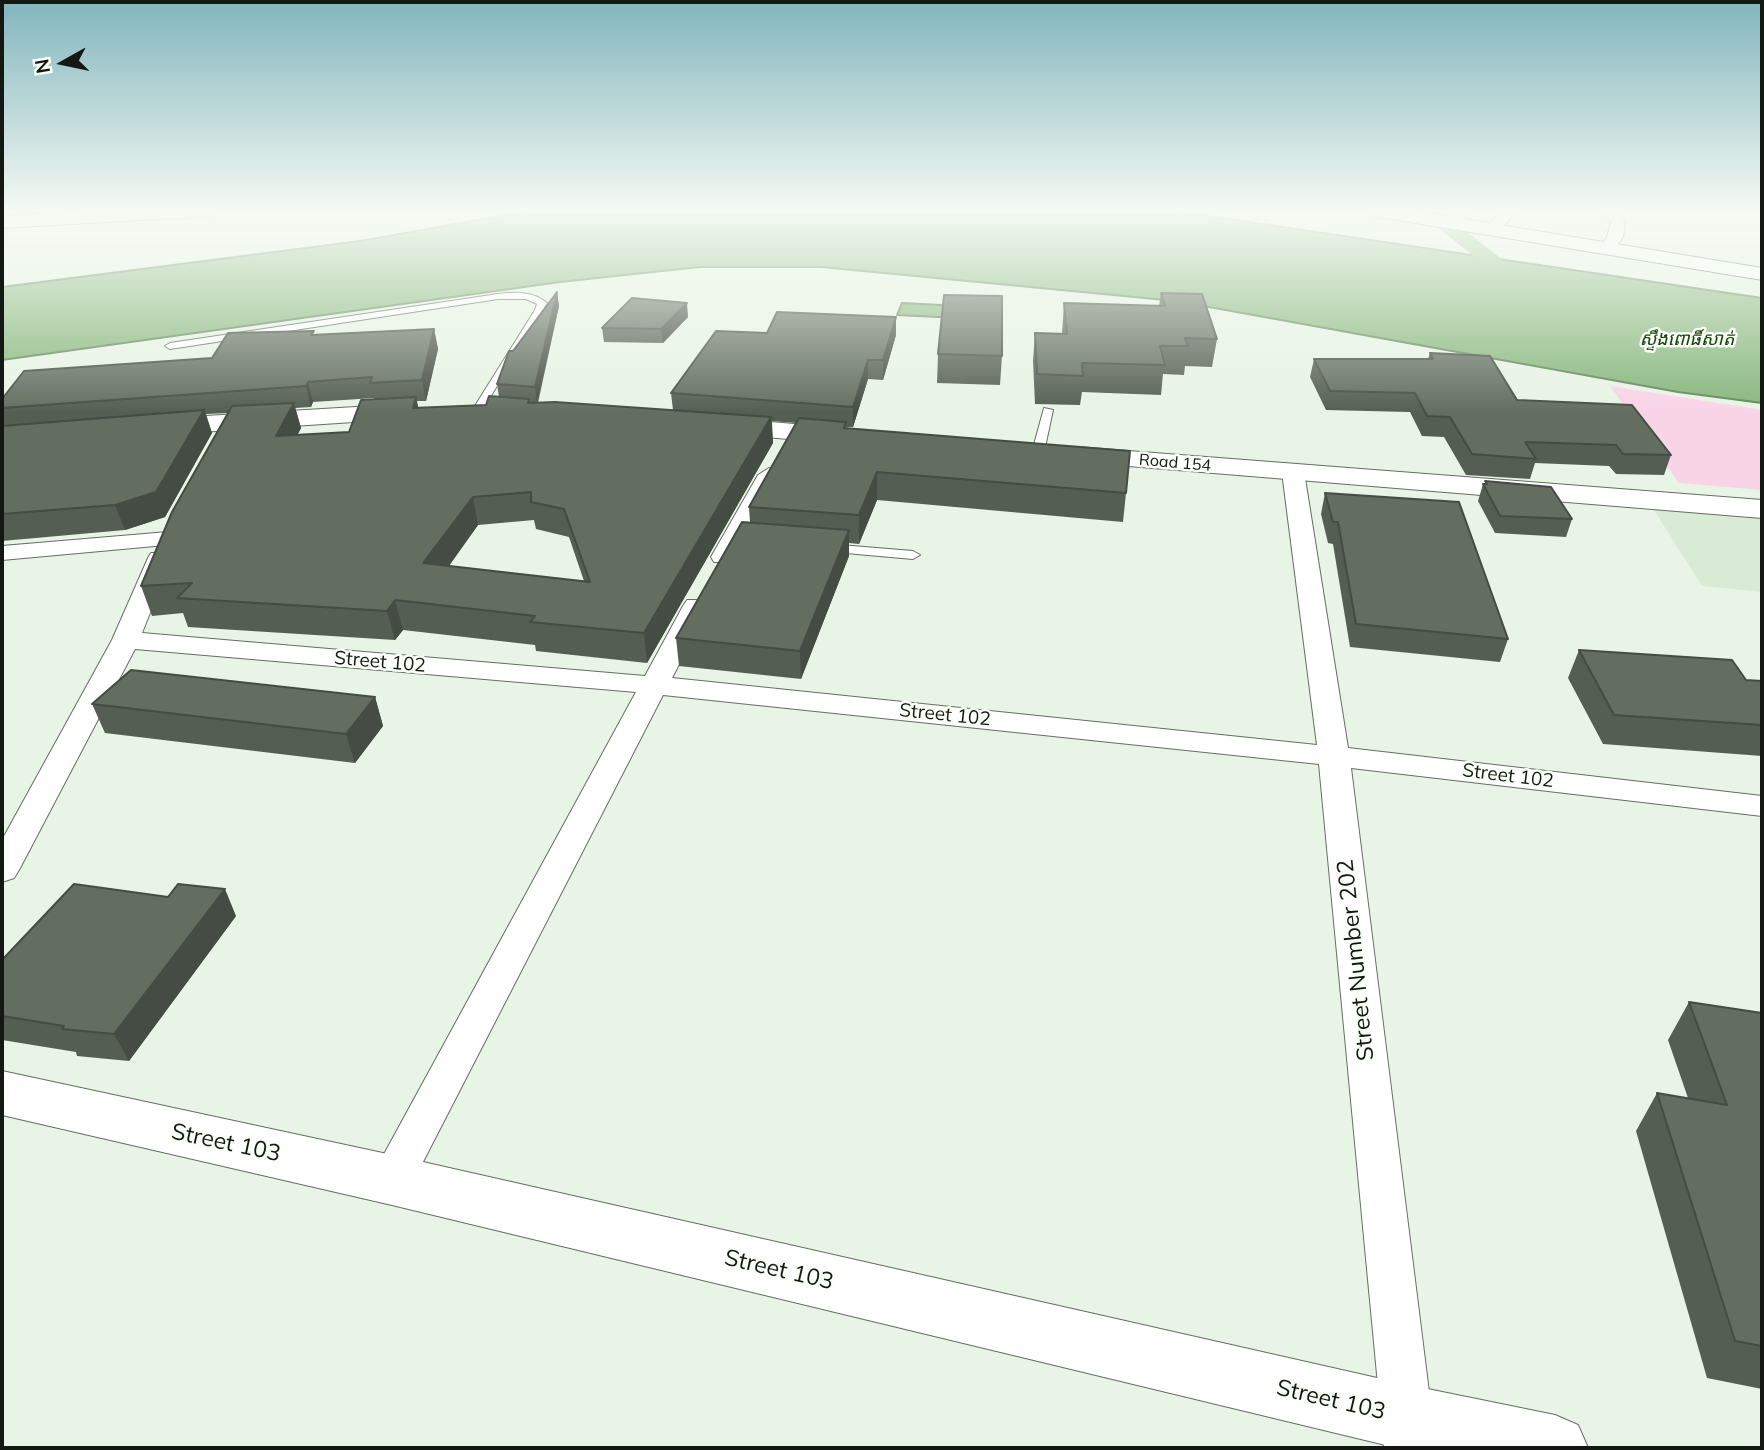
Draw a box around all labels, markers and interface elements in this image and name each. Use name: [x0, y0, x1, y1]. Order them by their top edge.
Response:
north arrow: [28, 28, 98, 98]
text: N: [29, 57, 55, 75]
water label: ស្ទឹងពោធិ៍សាត់: [1640, 329, 1734, 351]
street label: Road 154: [1138, 450, 1212, 476]
street label: Street 102: [333, 647, 427, 677]
street label: Street 102: [898, 699, 992, 731]
street label: Street 102: [1461, 759, 1555, 793]
street label: Street Number 202: [1332, 858, 1380, 1062]
street label: Street 103: [169, 1118, 283, 1168]
street label: Street 103: [722, 1244, 836, 1296]
street label: Street 103: [1274, 1374, 1388, 1426]

